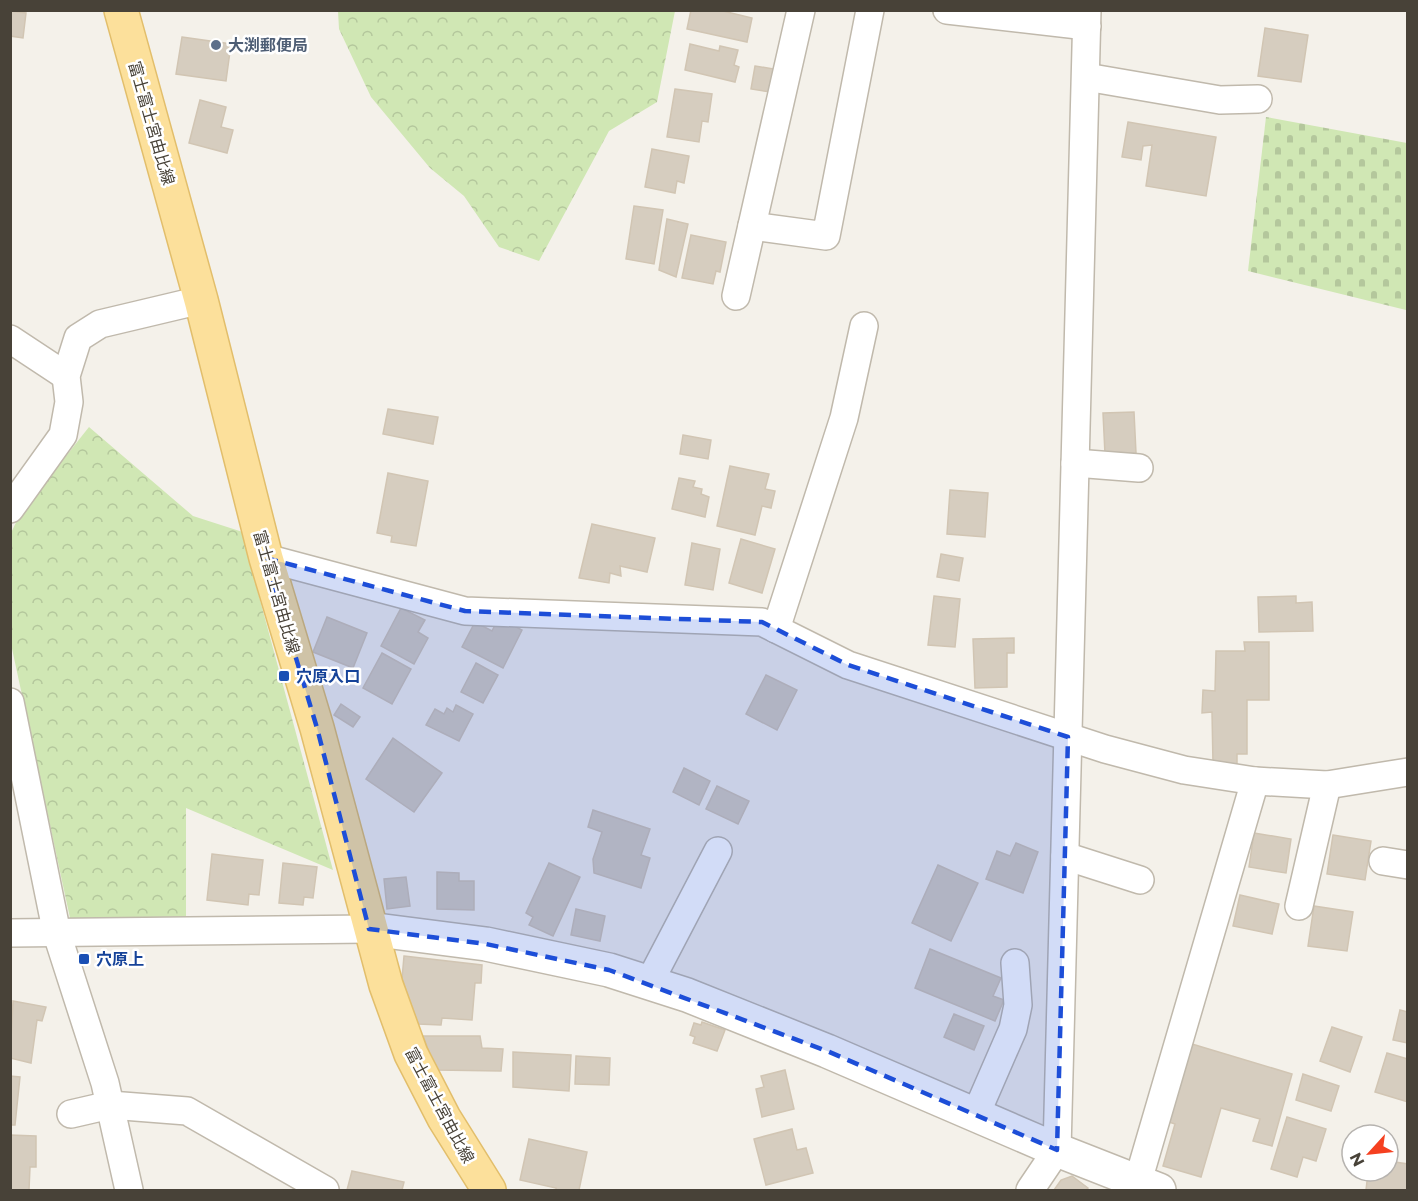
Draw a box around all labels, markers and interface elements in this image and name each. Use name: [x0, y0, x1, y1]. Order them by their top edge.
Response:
place label: 大渕郵便局: [228, 36, 308, 55]
marker: 大渕郵便局: [209, 38, 223, 52]
street label: 富士富士宮由比線: [125, 59, 178, 187]
street label: 富士富士宮由比線: [250, 528, 303, 656]
place label: 穴原入口: [296, 667, 360, 686]
marker: 穴原入口: [277, 669, 291, 683]
place label: 穴原上: [96, 950, 144, 969]
marker: 穴原上: [77, 952, 91, 966]
street label: 富士富士宮由比線: [401, 1044, 478, 1166]
north arrow: [1340, 1123, 1400, 1183]
text: N: [1346, 1150, 1368, 1170]

